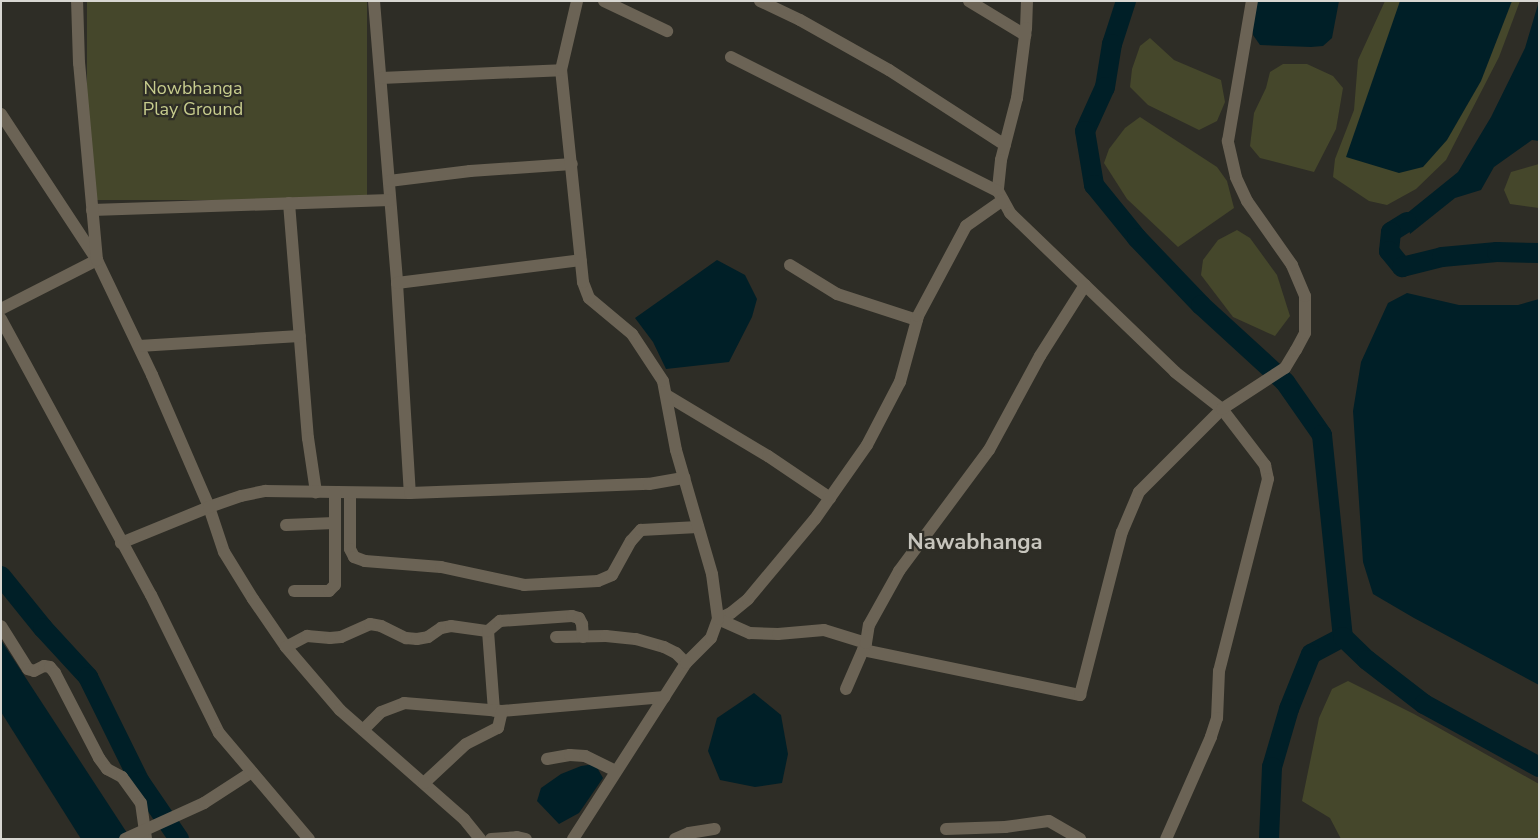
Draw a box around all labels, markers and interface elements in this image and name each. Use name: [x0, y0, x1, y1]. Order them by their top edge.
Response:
park label: Nowbhanga Play Ground: [143, 78, 243, 120]
district label: Nawabhanga: [907, 530, 1043, 556]

